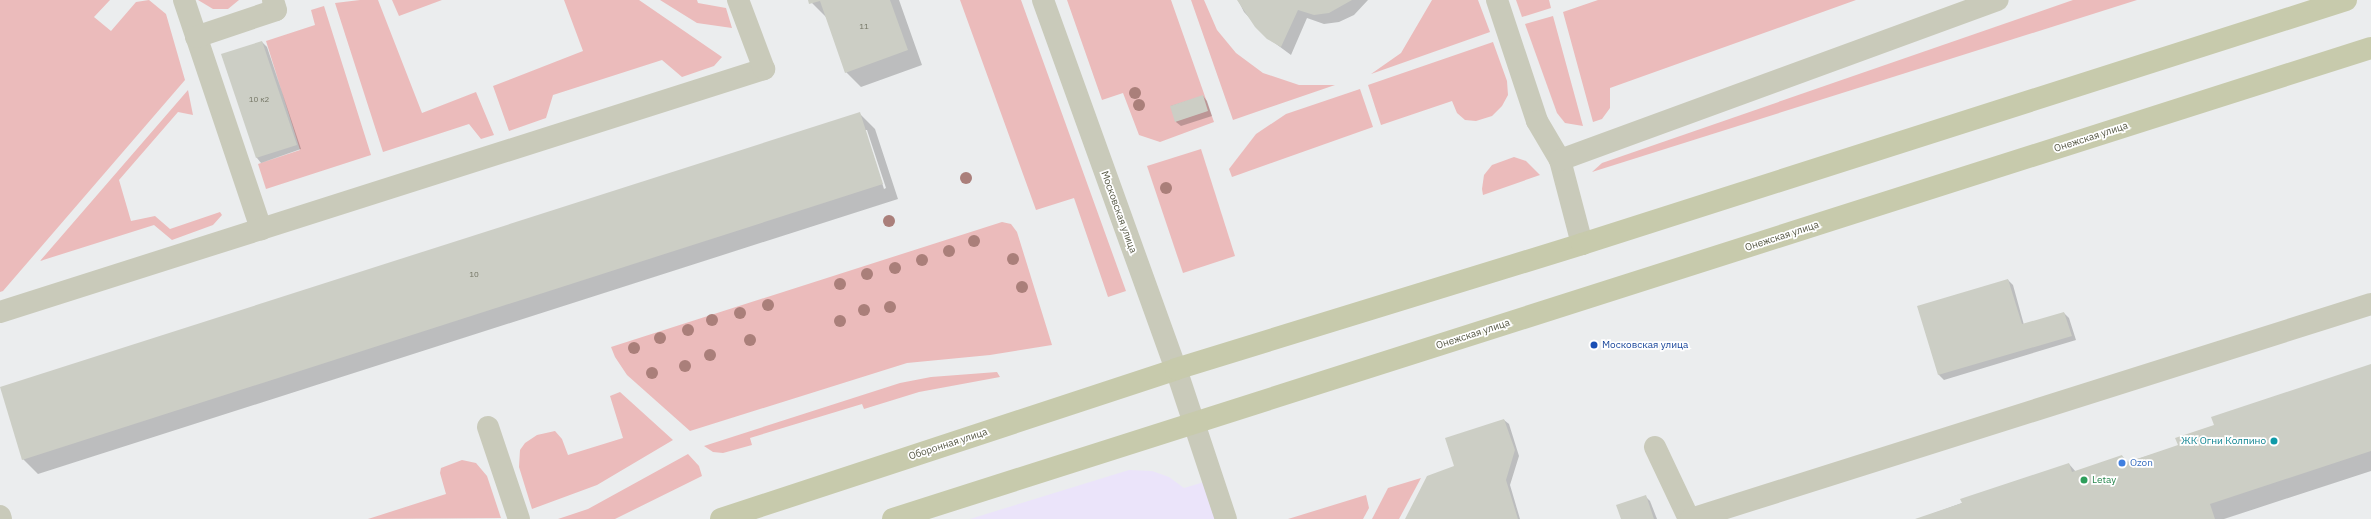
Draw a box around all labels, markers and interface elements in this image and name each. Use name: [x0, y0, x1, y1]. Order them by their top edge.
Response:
house number: 11: [859, 22, 869, 32]
house number: 10 к2: [249, 95, 269, 105]
street label: Онежская улица: [2053, 119, 2129, 155]
street label: Московская улица: [1099, 169, 1139, 255]
street label: Онежская улица: [1744, 218, 1820, 254]
house number: 10: [469, 270, 479, 280]
street label: Онежская улица: [1435, 316, 1511, 352]
place label: Московская улица: [1602, 339, 1688, 351]
marker: Московская улица: [1589, 340, 1599, 350]
street label: Оборонная улица: [907, 426, 989, 462]
place label: ЖК Огни Колпино: [2181, 435, 2266, 447]
marker: ЖК Огни Колпино: [2269, 436, 2279, 446]
place label: Ozon: [2130, 457, 2153, 469]
marker: Ozon: [2117, 458, 2127, 468]
place label: Letay: [2092, 474, 2116, 486]
marker: Letay: [2079, 475, 2089, 485]

